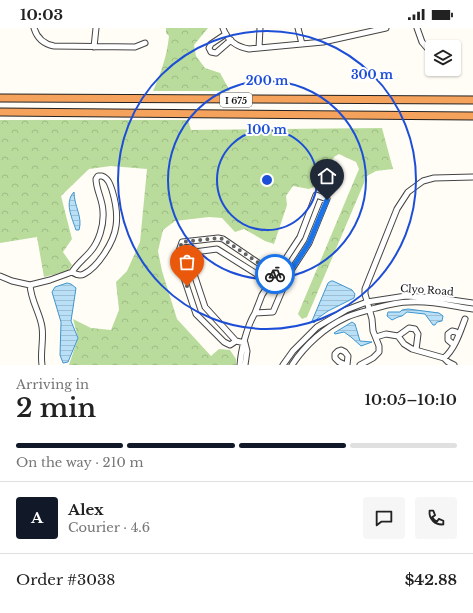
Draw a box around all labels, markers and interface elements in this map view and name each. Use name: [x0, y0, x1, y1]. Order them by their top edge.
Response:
text: 10:03: [20, 5, 63, 24]
map controls: [425, 40, 461, 76]
button: layers: [425, 40, 461, 76]
text: 300 m: [351, 67, 394, 82]
text: 200 m: [246, 73, 289, 88]
road number: I 675: [220, 93, 252, 107]
text: 100 m: [247, 122, 288, 137]
pin: [310, 159, 344, 200]
icon: home: [316, 165, 338, 187]
centre of rings: [260, 173, 274, 187]
pin: [170, 245, 204, 286]
icon: bag: [176, 251, 198, 273]
courier: [255, 254, 295, 294]
icon: bike: [264, 263, 286, 285]
street label: Clyo Road: [400, 282, 454, 298]
text: Arriving in: [16, 376, 89, 393]
text: 10:05–10:10: [364, 390, 457, 409]
text: 2 min: [16, 392, 96, 424]
text: On the way · 210 m: [16, 454, 143, 471]
button: chat: [363, 497, 405, 539]
button: phone: [415, 497, 457, 539]
text: Alex: [68, 500, 104, 519]
text: A: [31, 508, 43, 527]
text: Courier · 4.6: [68, 519, 150, 536]
text: Order #3038: [16, 570, 115, 589]
text: $42.88: [405, 570, 457, 589]

